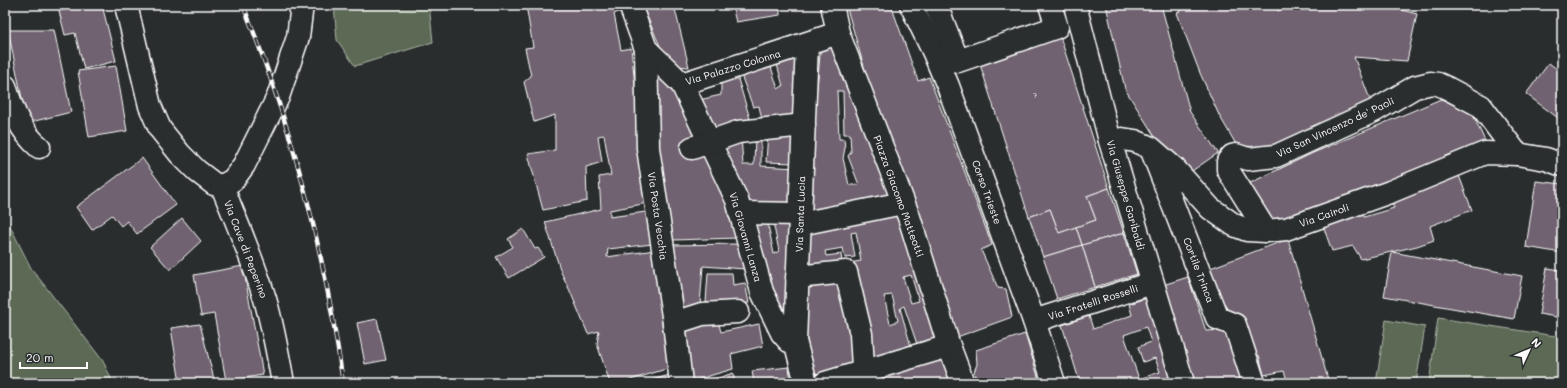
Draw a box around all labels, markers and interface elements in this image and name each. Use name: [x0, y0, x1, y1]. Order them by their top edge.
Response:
street label: Via Palazzo Colonna: [684, 46, 782, 88]
house number: 7: [1033, 90, 1038, 100]
street label: Via San Vincenzo de' Paoli: [1274, 93, 1396, 161]
street label: Piazza Giacomo Matteotti: [870, 133, 928, 259]
street label: Via Giuseppe Garibaldi: [1104, 138, 1148, 252]
street label: Corso Trieste: [969, 158, 1005, 226]
street label: Via Posta Vecchia: [645, 171, 671, 261]
street label: Via Santa Lucia: [792, 176, 808, 252]
street label: Via Giovanni Lanza: [726, 190, 766, 284]
street label: Via Cave di Peperino: [221, 198, 271, 300]
street label: Via Cairoli: [1297, 200, 1351, 230]
street label: Cortile Trinca: [1180, 235, 1218, 305]
street label: Via Fratelli Rosselli: [1046, 281, 1140, 323]
north arrow: [1509, 330, 1549, 370]
text: N: [1528, 334, 1545, 351]
scale bar: [20, 344, 87, 370]
text: 20 m: [26, 349, 54, 365]

